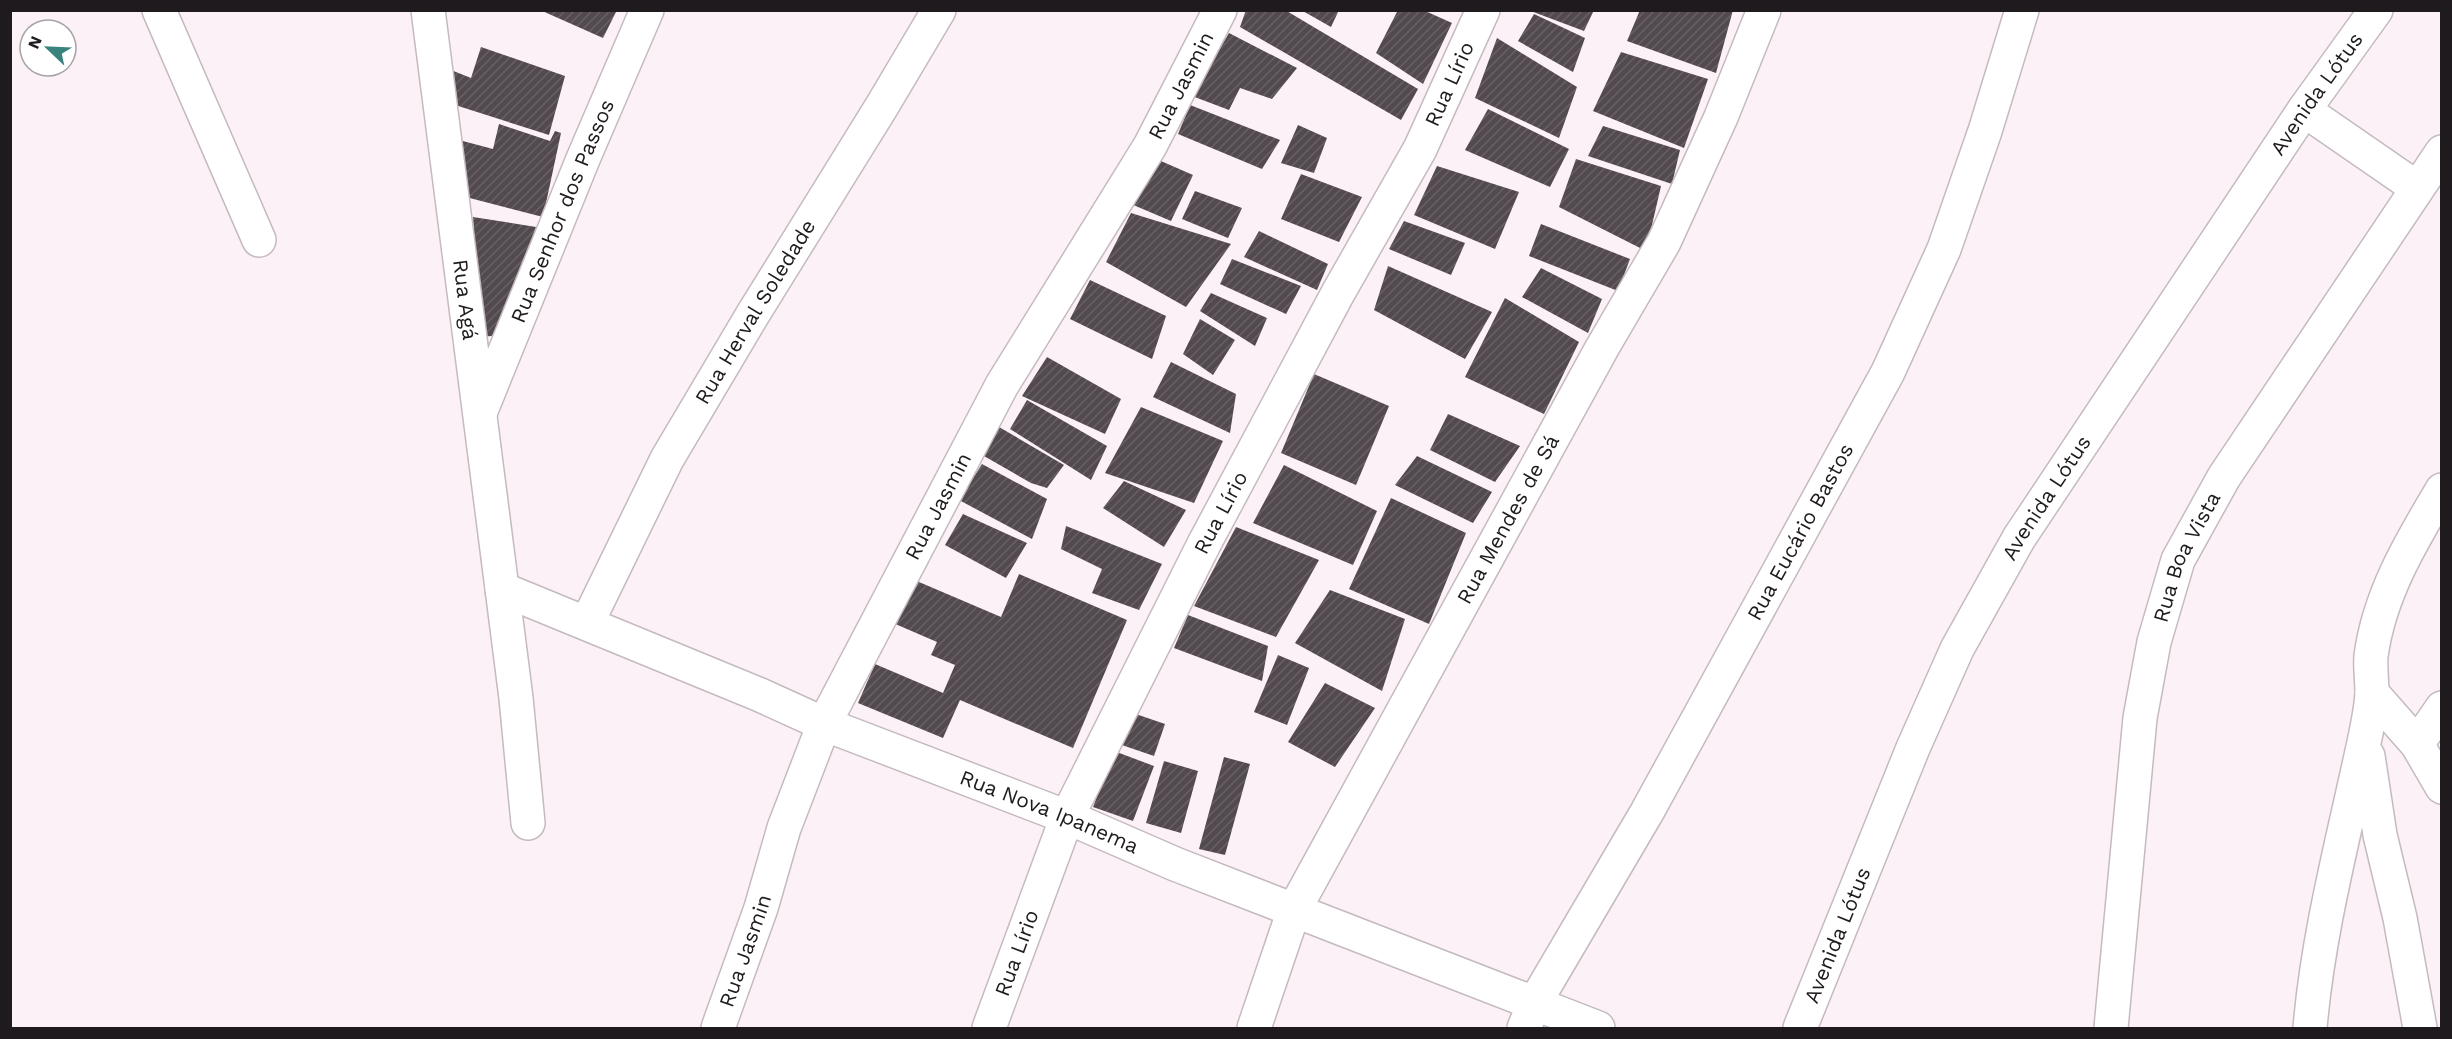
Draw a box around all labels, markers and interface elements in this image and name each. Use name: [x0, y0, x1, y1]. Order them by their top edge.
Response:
north arrow: [18, 18, 78, 78]
street label: Rua Jasmin: [1143, 27, 1219, 144]
street label: Avenida Lótus: [2265, 27, 2368, 160]
text: N: [24, 33, 46, 52]
street label: Rua Lírio: [1419, 38, 1479, 130]
street label: Rua Senhor dos Passos: [505, 95, 619, 326]
street label: Rua Herval Soledade: [689, 215, 821, 409]
street label: Rua Agá: [448, 258, 483, 342]
street label: Rua Mendes de Sá: [1451, 430, 1564, 608]
street label: Avenida Lótus: [1996, 430, 2096, 564]
street label: Rua Eucário Bastos: [1741, 439, 1858, 625]
street label: Rua Jasmin: [899, 448, 976, 564]
street label: Rua Lírio: [1188, 467, 1253, 558]
street label: Rua Boa Vista: [2147, 487, 2225, 625]
street label: Rua Nova Ipanema: [957, 764, 1143, 859]
street label: Avenida Lótus: [1798, 864, 1876, 1007]
street label: Rua Jasmin: [714, 891, 776, 1010]
street label: Rua Lírio: [989, 906, 1044, 999]

